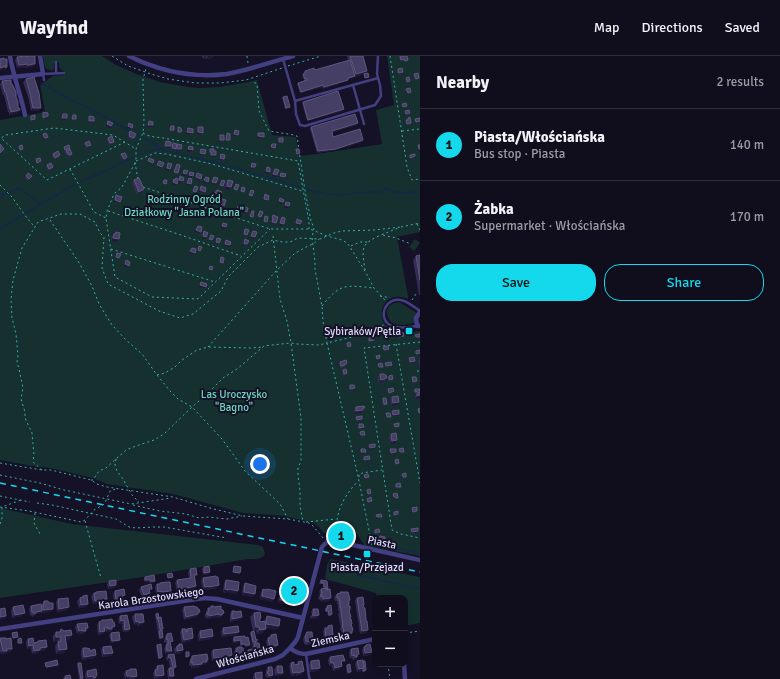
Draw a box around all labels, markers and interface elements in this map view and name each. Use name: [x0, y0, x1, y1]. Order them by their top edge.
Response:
text: Wayfind: [20, 16, 88, 40]
text: Map: [594, 19, 620, 36]
text: Directions: [642, 19, 703, 36]
text: Saved: [725, 19, 760, 36]
text: Nearby: [436, 72, 489, 93]
text: 2 results: [716, 74, 764, 90]
text: Piasta/Włościańska: [474, 128, 605, 146]
text: 1: [445, 137, 453, 153]
text: 140 m: [730, 137, 764, 153]
text: Bus stop · Piasta: [474, 146, 565, 162]
park label: Rodzinny Ogród Działkowy "Jasna Polana": [124, 193, 244, 219]
text: Żabka: [474, 200, 514, 218]
text: 2: [445, 209, 453, 225]
text: 170 m: [730, 209, 764, 225]
text: Supermarket · Włościańska: [474, 218, 625, 234]
button: Save: [436, 264, 596, 301]
button: Share: [604, 264, 764, 301]
place label: Sybiraków/Pętla: [324, 325, 401, 338]
marker: Sybiraków/Pętla: [404, 326, 414, 336]
park label: Las Uroczysko "Bagno": [201, 388, 267, 414]
your location: [250, 454, 270, 474]
pin: 1: [328, 521, 354, 551]
street label: Piasta: [366, 533, 398, 552]
marker: Piasta/Przejazd: [362, 549, 372, 559]
place label: Piasta/Przejazd: [330, 561, 404, 574]
pin: 2: [281, 576, 307, 606]
street label: Karola Brzostowskiego: [97, 585, 205, 612]
map controls: [372, 595, 408, 667]
button: +: [372, 595, 408, 631]
street label: Ziemska: [309, 629, 351, 650]
button: −: [372, 631, 408, 667]
street label: Włościańska: [215, 642, 276, 671]

